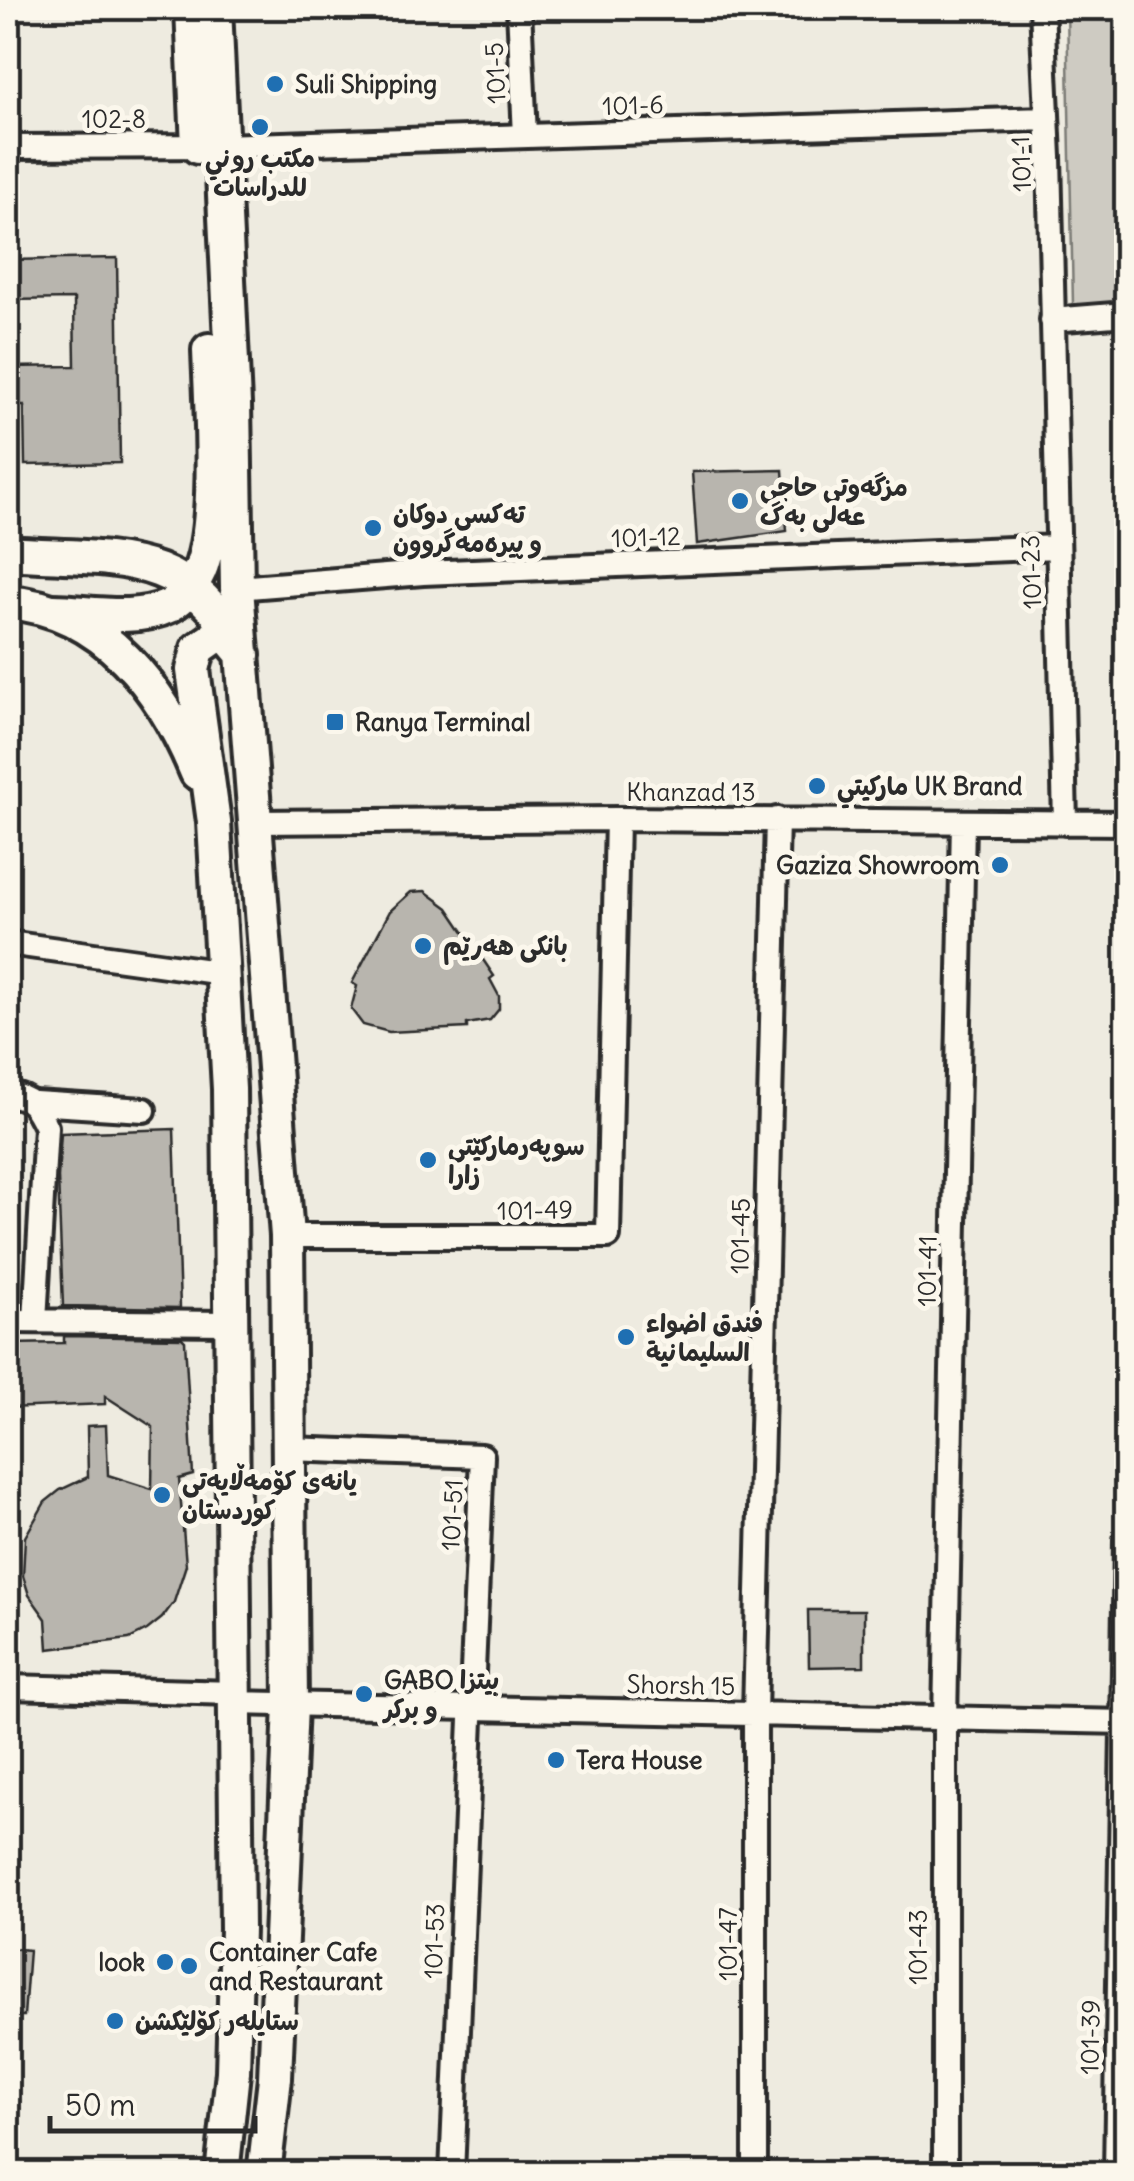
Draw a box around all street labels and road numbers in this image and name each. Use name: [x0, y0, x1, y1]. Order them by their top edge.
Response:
street label: 101-5: [477, 42, 513, 104]
street label: 101-6: [602, 88, 664, 122]
street label: 102-8: [82, 103, 146, 135]
street label: 101-1: [1004, 136, 1038, 192]
street label: 101-12: [611, 520, 681, 554]
street label: 101-23: [1014, 534, 1048, 610]
street label: Khanzad 13: [626, 776, 756, 808]
street label: 101-49: [497, 1193, 573, 1227]
street label: 101-45: [723, 1198, 757, 1274]
street label: 101-41: [910, 1235, 944, 1307]
street label: 101-51: [434, 1479, 470, 1551]
street label: Shorsh 15: [626, 1668, 736, 1702]
street label: 101-53: [417, 1903, 451, 1979]
street label: 101-47: [712, 1907, 744, 1981]
street label: 101-43: [902, 1909, 934, 1985]
street label: 101-39: [1073, 1999, 1107, 2075]

